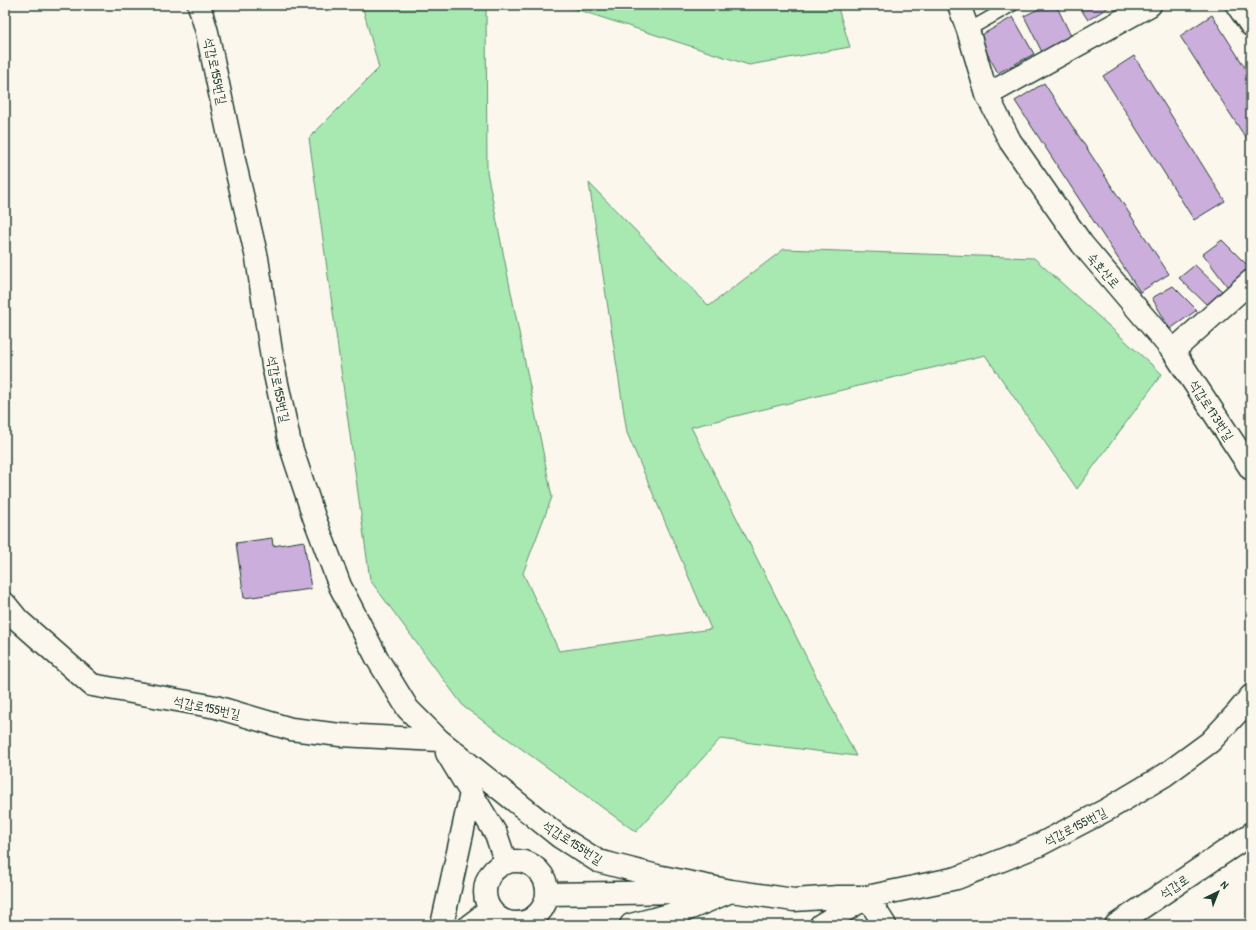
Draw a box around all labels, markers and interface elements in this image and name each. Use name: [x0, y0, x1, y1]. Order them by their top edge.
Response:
street label: 석갑로155번길: [200, 36, 232, 106]
street label: 숙호산로: [1083, 248, 1125, 292]
street label: 석갑로155번길: [263, 354, 295, 424]
street label: 석갑로173번길: [1186, 376, 1238, 444]
street label: 석갑로155번길: [172, 691, 242, 723]
street label: 석갑로155번길: [1041, 803, 1109, 849]
street label: 석갑로155번길: [540, 816, 606, 868]
street label: 석갑로: [1156, 870, 1192, 902]
north arrow: [1198, 872, 1238, 912]
text: N: [1218, 878, 1232, 892]

